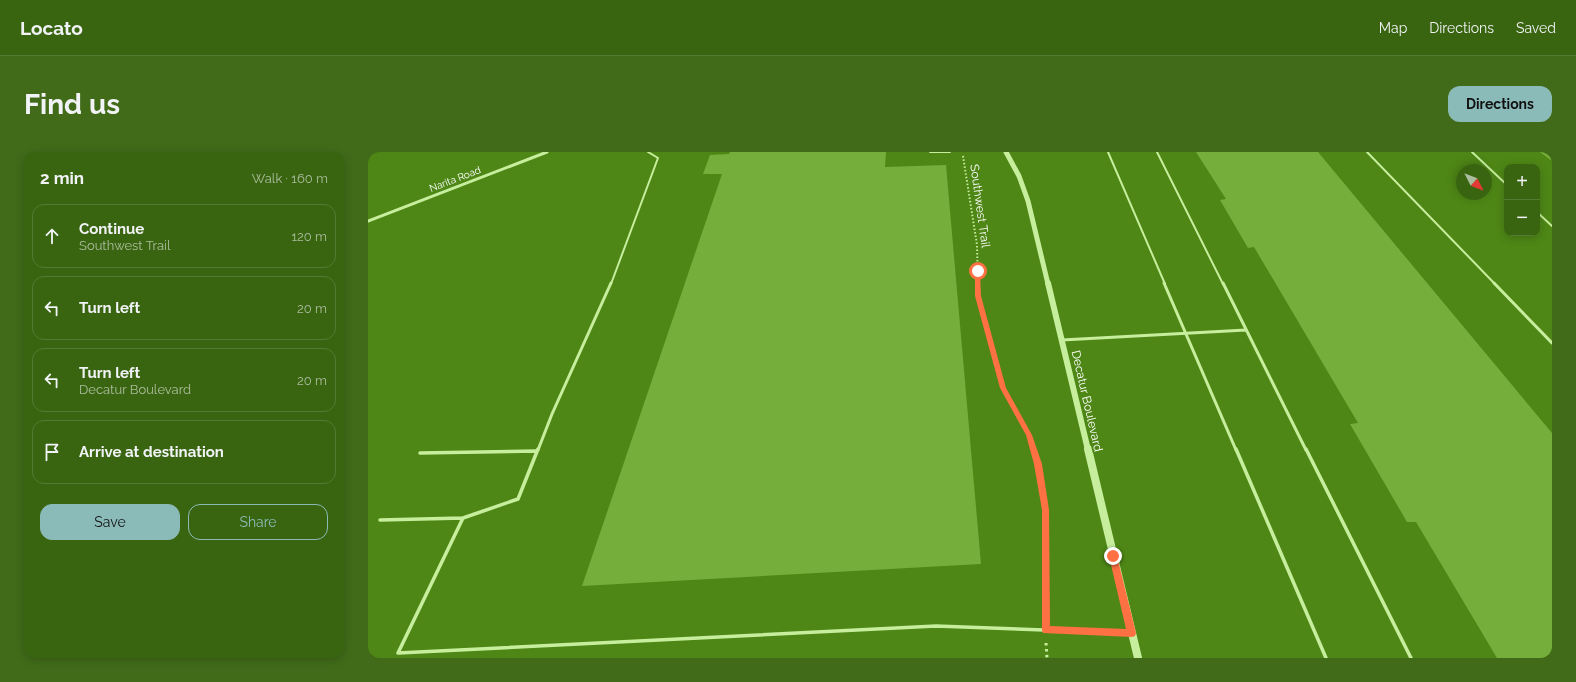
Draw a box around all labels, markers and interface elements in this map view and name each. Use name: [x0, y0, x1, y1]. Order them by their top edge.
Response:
text: Locato: [20, 17, 83, 39]
text: Map: [1379, 20, 1407, 36]
text: Directions: [1429, 20, 1494, 36]
text: Saved: [1516, 20, 1556, 36]
button: Directions: [1448, 86, 1552, 122]
text: Find us: [24, 88, 120, 121]
street label: Southwest Trail: [967, 163, 993, 249]
street label: Narita Road: [428, 164, 482, 194]
north arrow: [1456, 164, 1492, 200]
map controls: [1504, 164, 1540, 236]
button: +: [1504, 164, 1540, 200]
text: 2 min: [40, 168, 84, 188]
text: Walk · 160 m: [252, 171, 328, 186]
button: −: [1504, 200, 1540, 236]
text: Continue: [79, 220, 144, 238]
icon: ahead: [41, 225, 63, 247]
text: 120 m: [291, 229, 327, 244]
text: Southwest Trail: [79, 238, 170, 253]
route start: [969, 262, 987, 280]
icon: left: [41, 297, 63, 319]
text: Turn left: [79, 299, 140, 317]
text: 20 m: [297, 301, 327, 316]
street label: Decatur Boulevard: [1069, 349, 1105, 453]
text: Turn left: [79, 364, 140, 382]
icon: left: [41, 369, 63, 391]
text: 20 m: [297, 373, 327, 388]
text: Decatur Boulevard: [79, 382, 191, 397]
icon: arrive: [41, 441, 63, 463]
text: Arrive at destination: [79, 443, 224, 461]
button: Save: [40, 504, 180, 540]
button: Share: [188, 504, 328, 540]
route end: [1104, 547, 1122, 565]

